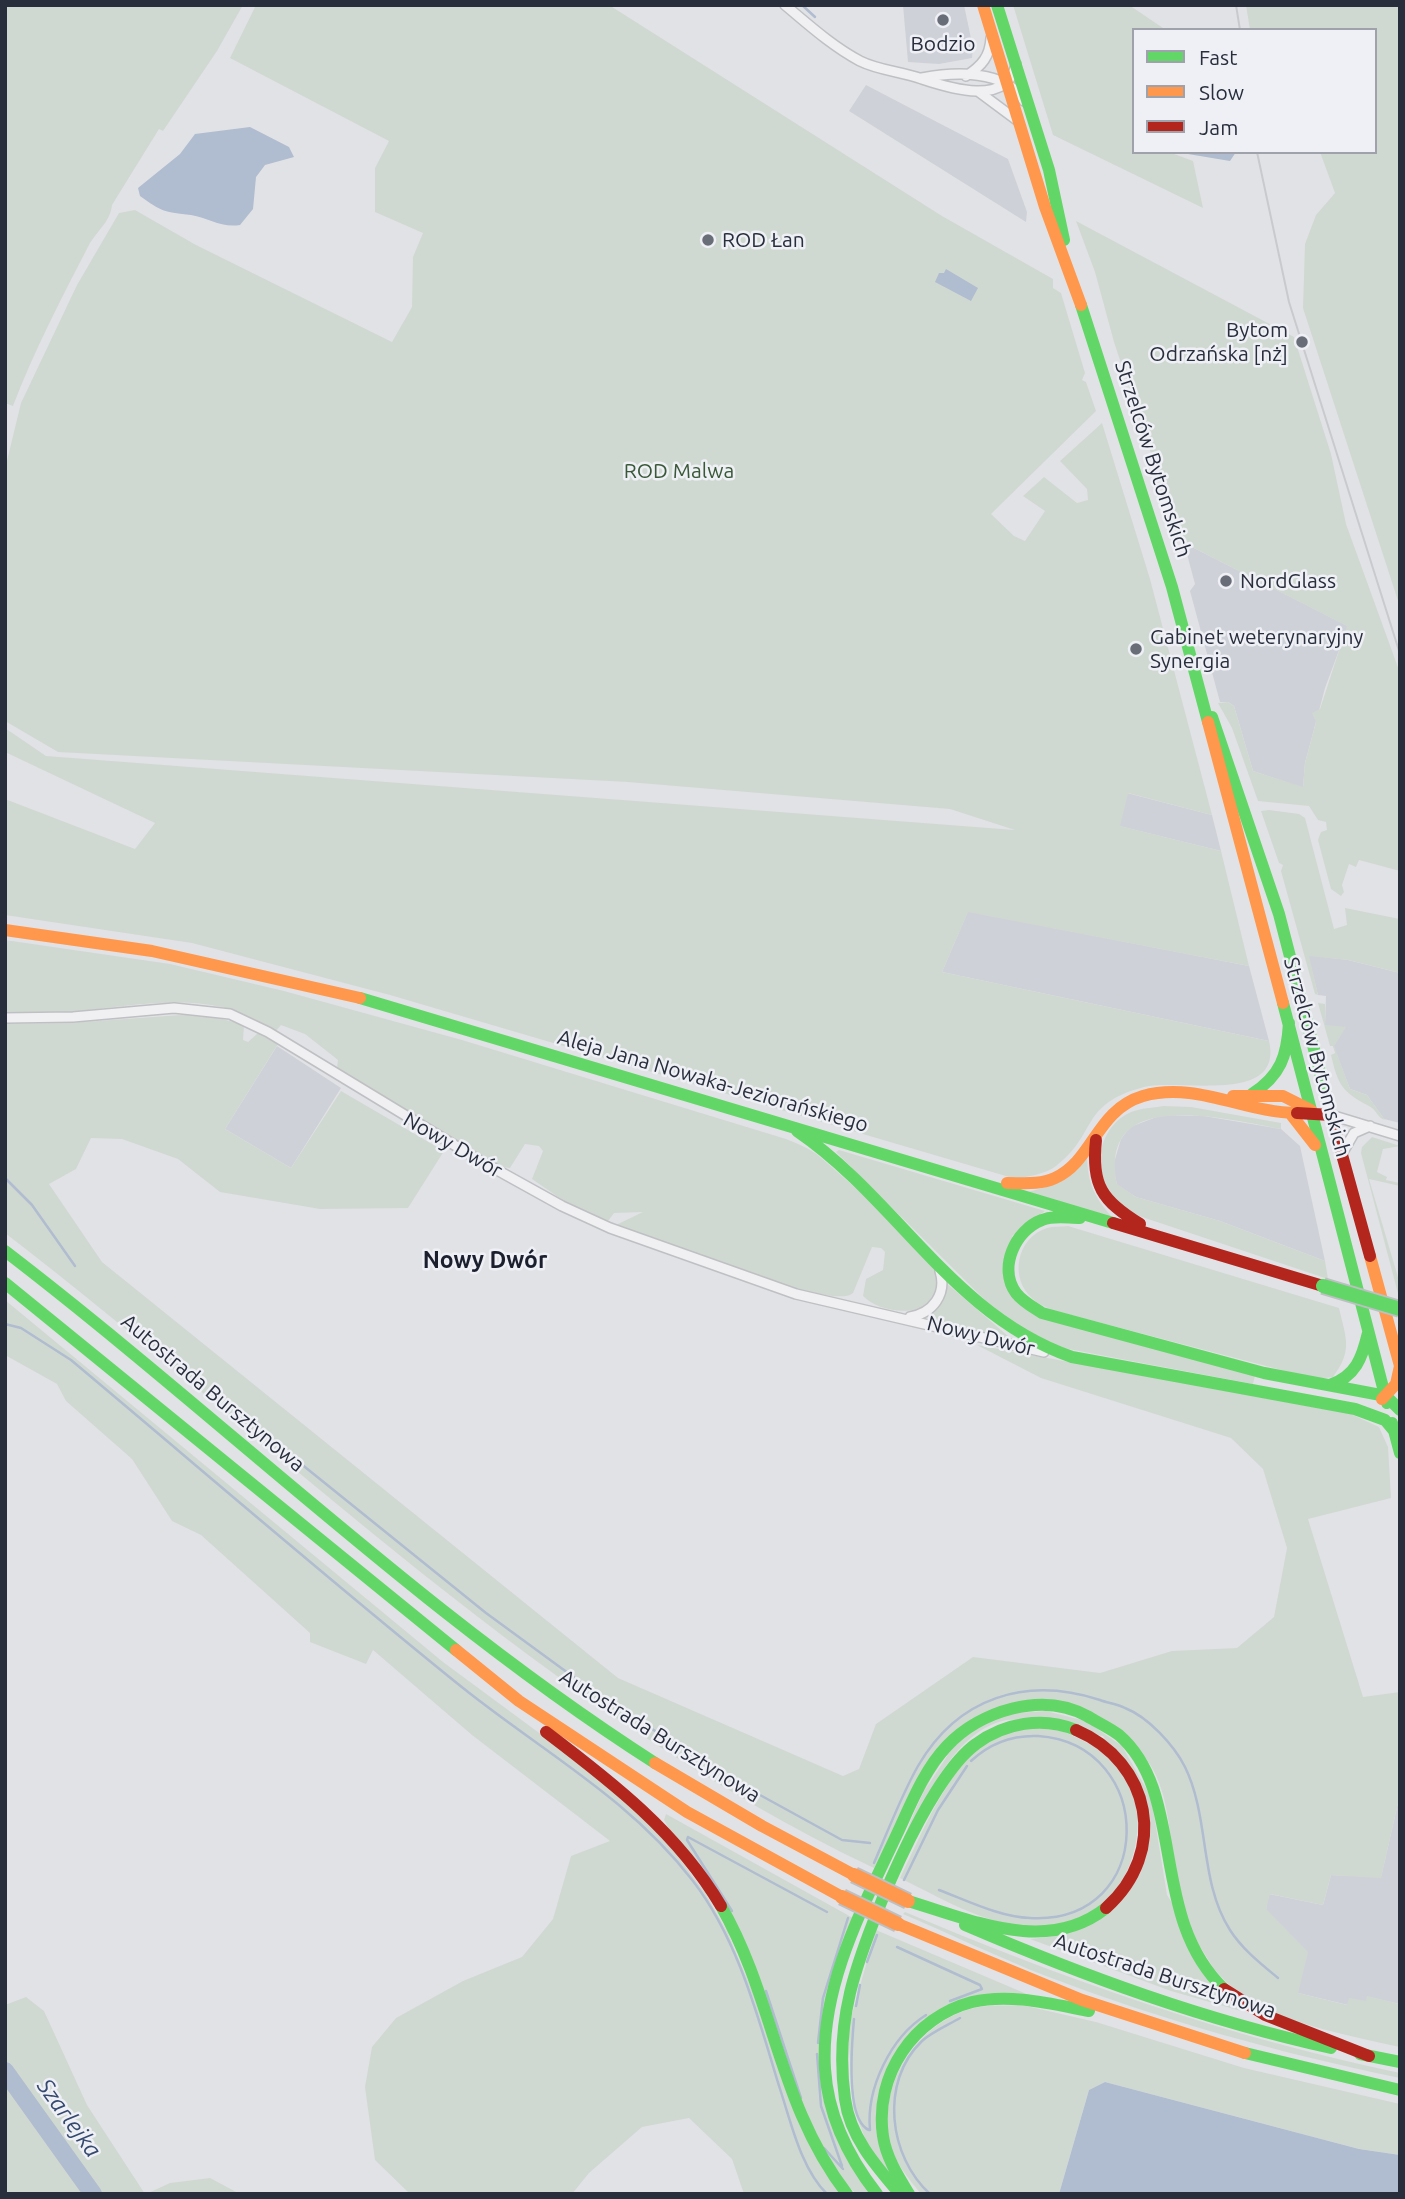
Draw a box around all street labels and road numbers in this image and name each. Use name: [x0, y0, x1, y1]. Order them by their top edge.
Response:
street label: Strzelców Bytomskich: [1109, 357, 1197, 561]
street label: Strzelców Bytomskich: [1278, 954, 1356, 1160]
street label: Aleja Jana Nowaka-Jeziorańskiego: [555, 1025, 871, 1137]
street label: Nowy Dwór: [399, 1107, 507, 1183]
street label: Autostrada Bursztynowa: [116, 1309, 310, 1477]
street label: Nowy Dwór: [924, 1310, 1038, 1362]
street label: Autostrada Bursztynowa: [555, 1664, 765, 1808]
street label: Autostrada Bursztynowa: [1051, 1928, 1279, 2024]

